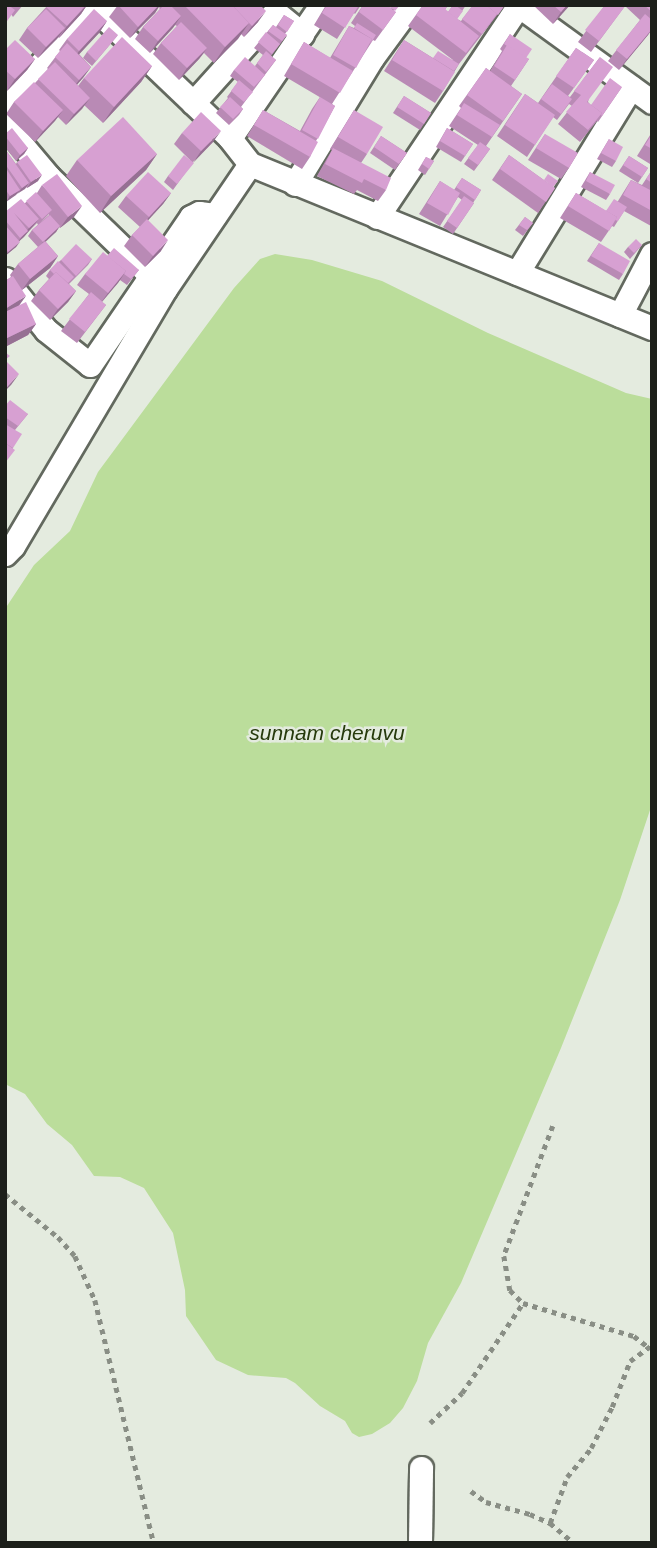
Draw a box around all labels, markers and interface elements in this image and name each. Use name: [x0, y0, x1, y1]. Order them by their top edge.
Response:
water label: sunnam cheruvu: [249, 720, 405, 746]

